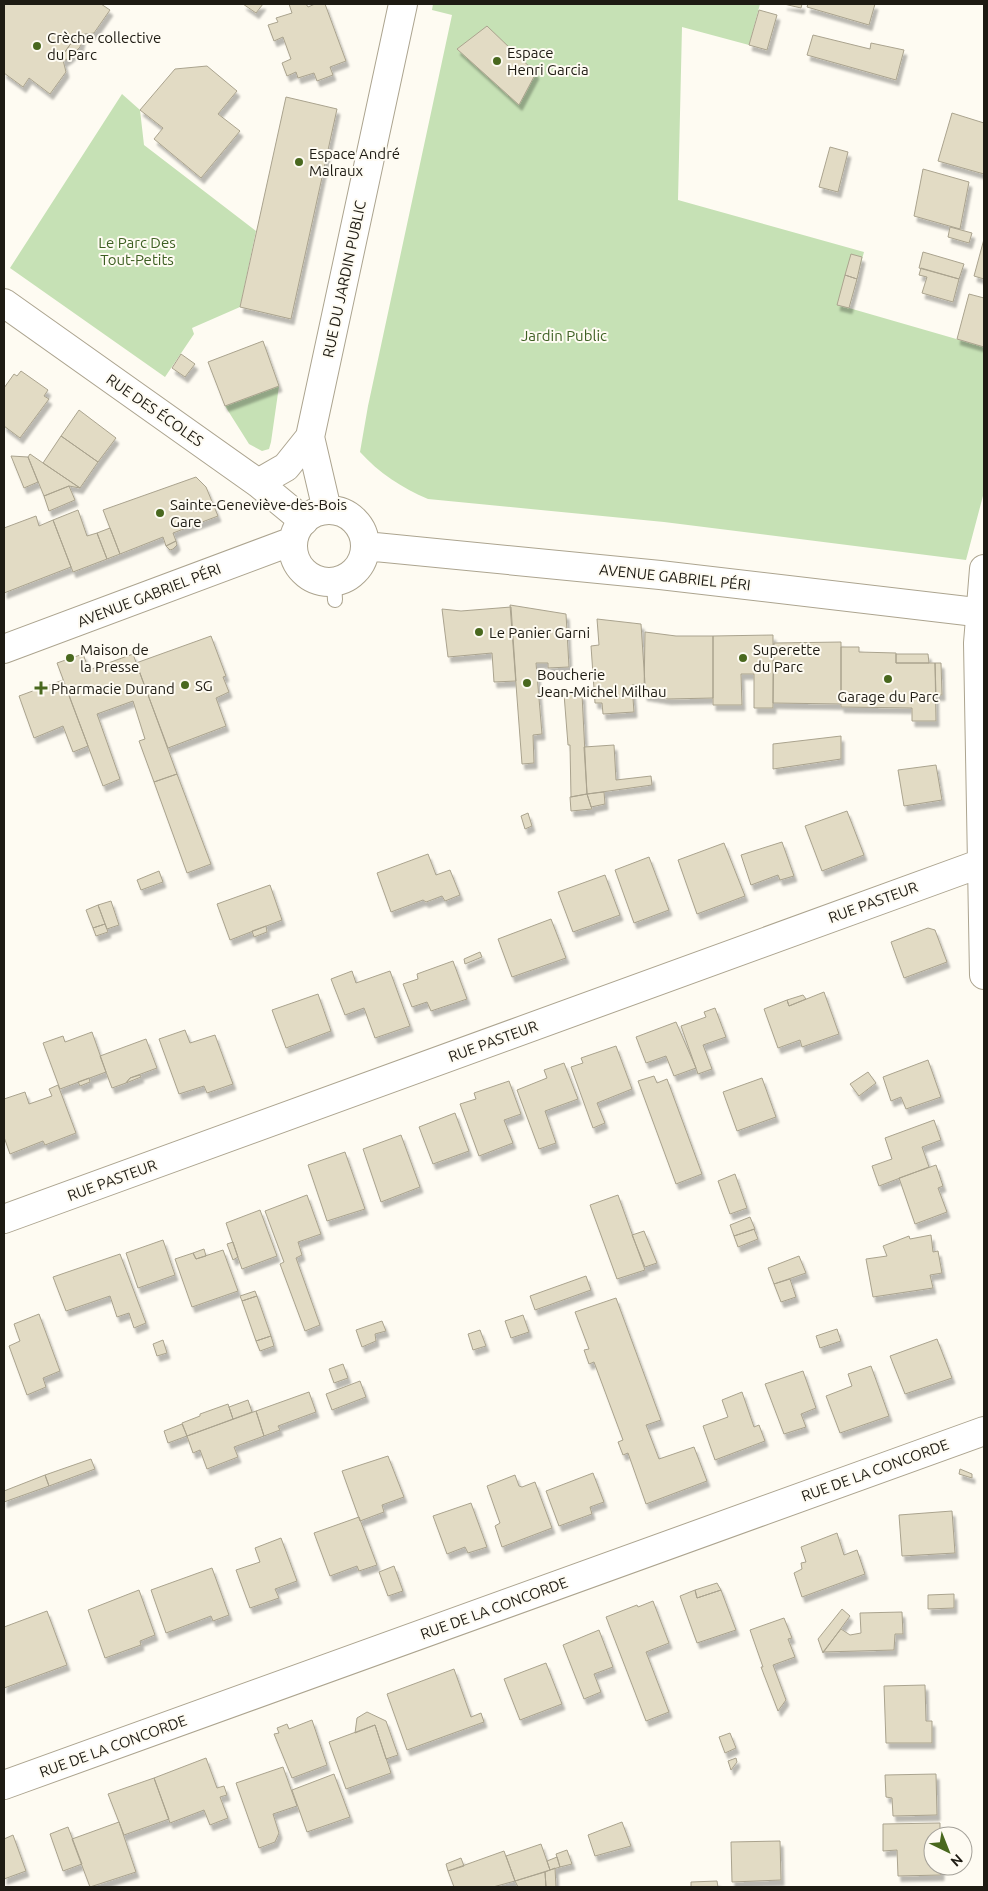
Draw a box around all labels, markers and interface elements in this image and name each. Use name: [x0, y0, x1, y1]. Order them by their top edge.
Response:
place label: Crèche collective du Parc: [47, 29, 161, 63]
marker: Crèche collective du Parc: [31, 40, 43, 52]
place label: Espace Henri Garcia: [507, 44, 589, 78]
marker: Espace Henri Garcia: [491, 55, 503, 67]
place label: Espace André Malraux: [309, 145, 400, 179]
marker: Espace André Malraux: [293, 156, 305, 168]
street label: RUE DU JARDIN PUBLIC: [319, 199, 369, 359]
park label: Le Parc Des Tout-Petits: [98, 234, 176, 268]
park label: Jardin Public: [521, 327, 607, 344]
street label: RUE DES ÉCOLES: [103, 370, 207, 450]
place label: Sainte-Geneviève-des-Bois Gare: [170, 496, 347, 530]
marker: Sainte-Geneviève-des-Bois Gare: [154, 507, 166, 519]
street label: AVENUE GABRIEL PÉRI: [75, 560, 223, 630]
street label: AVENUE GABRIEL PÉRI: [598, 561, 752, 593]
place label: Le Panier Garni: [489, 624, 590, 641]
marker: Le Panier Garni: [473, 626, 485, 638]
place label: Maison de la Presse: [80, 641, 149, 675]
place label: Superette du Parc: [753, 641, 820, 675]
marker: Maison de la Presse: [64, 652, 76, 664]
marker: Superette du Parc: [737, 652, 749, 664]
place label: Boucherie Jean-Michel Milhau: [537, 666, 667, 700]
marker: Garage du Parc: [882, 673, 894, 685]
place label: SG: [195, 677, 213, 694]
marker: Boucherie Jean-Michel Milhau: [521, 677, 533, 689]
marker: SG: [179, 679, 191, 691]
place label: Pharmacie Durand: [51, 680, 175, 697]
marker: Pharmacie Durand: [35, 682, 47, 694]
place label: Garage du Parc: [837, 688, 939, 705]
street label: RUE PASTEUR: [826, 878, 920, 926]
street label: RUE PASTEUR: [446, 1017, 540, 1065]
street label: RUE PASTEUR: [65, 1156, 159, 1204]
street label: RUE DE LA CONCORDE: [799, 1435, 951, 1505]
street label: RUE DE LA CONCORDE: [418, 1573, 570, 1643]
street label: RUE DE LA CONCORDE: [37, 1711, 189, 1781]
north arrow: [923, 1826, 973, 1876]
text: N: [948, 1851, 966, 1870]

